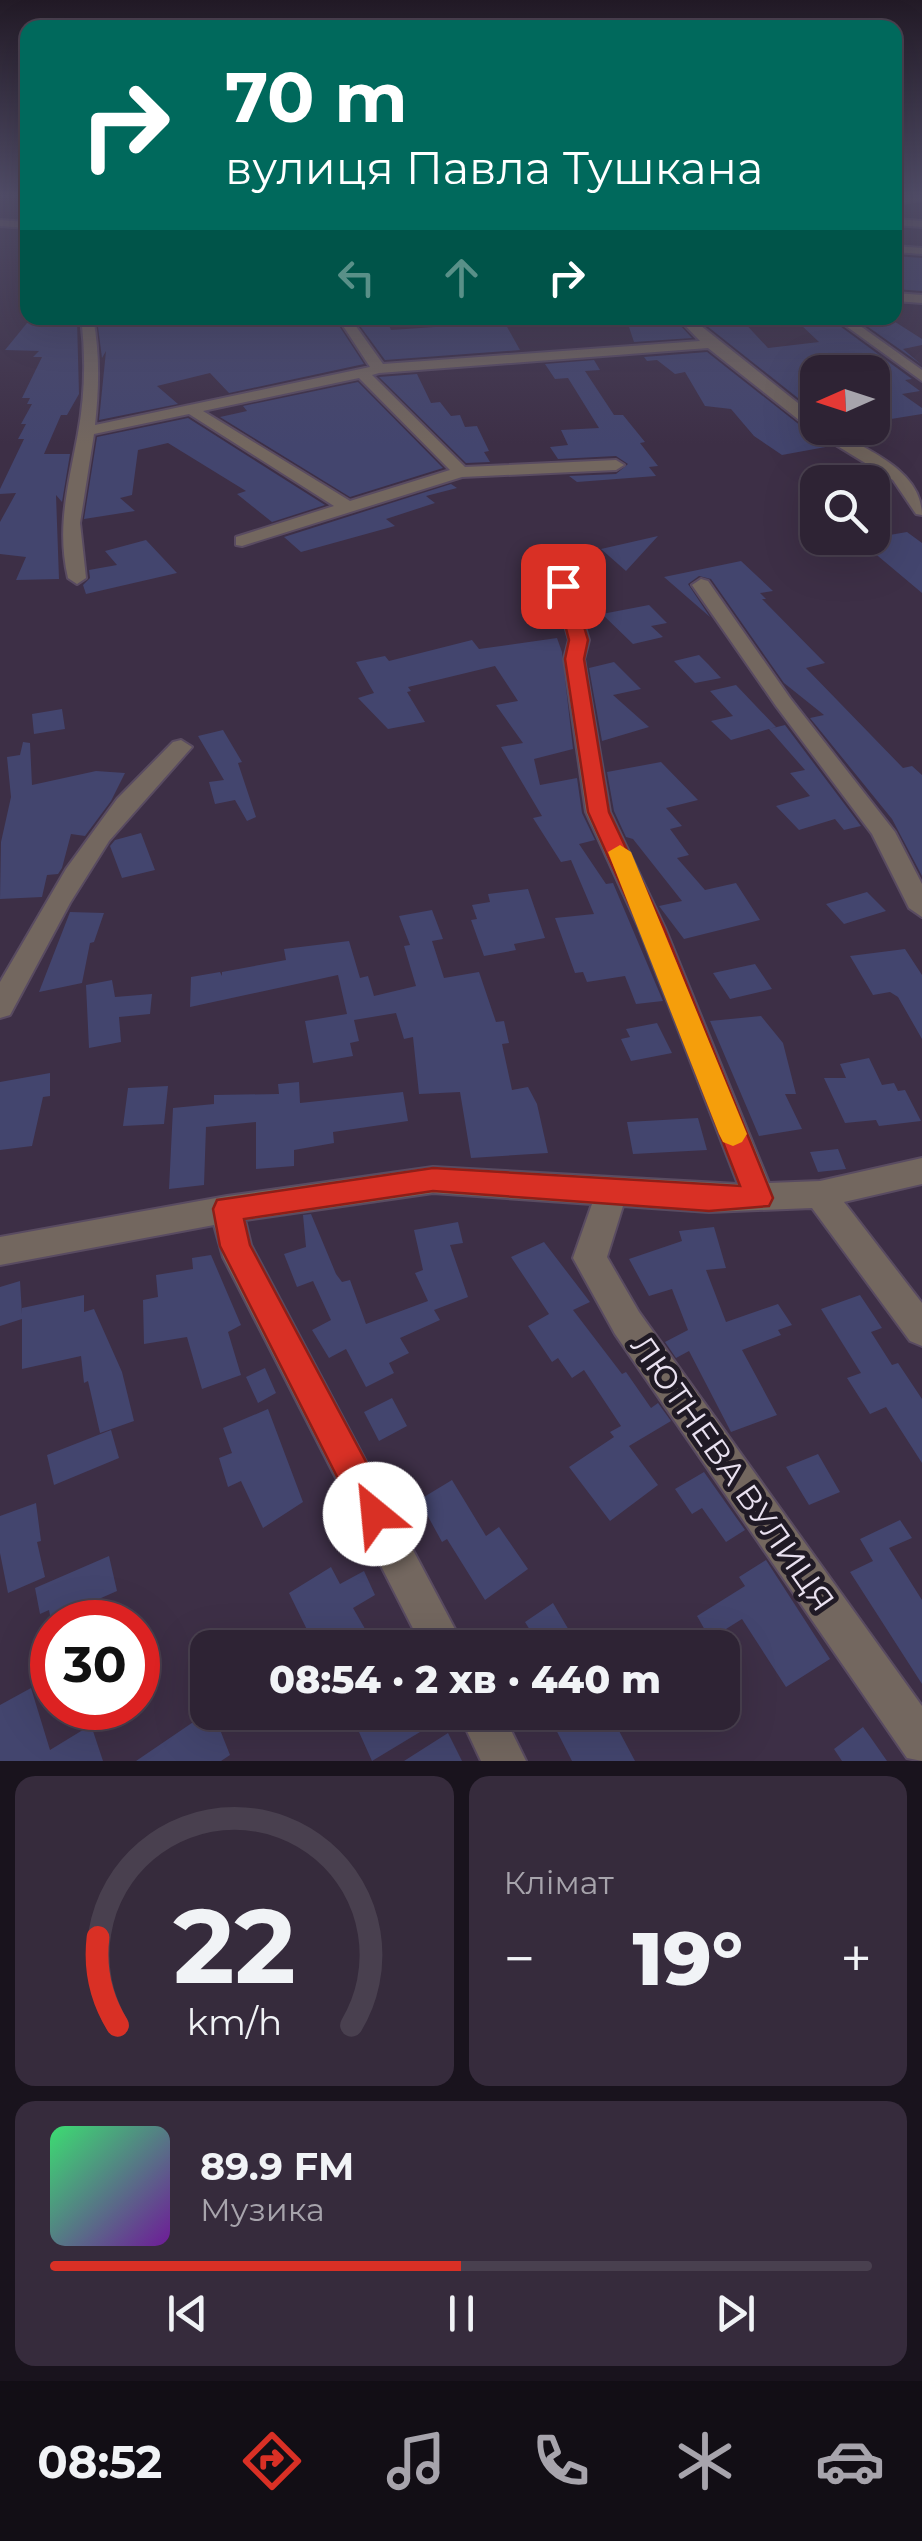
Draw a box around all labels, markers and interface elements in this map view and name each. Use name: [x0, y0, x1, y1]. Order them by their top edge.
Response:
text: 70 m: [225, 54, 408, 140]
icon: right: [60, 60, 190, 190]
text: вулиця Павла Тушкана: [225, 140, 763, 195]
icon: left: [329, 250, 384, 305]
icon: ahead: [434, 250, 489, 305]
icon: right: [539, 250, 594, 305]
north arrow: [800, 355, 890, 445]
map controls: [800, 355, 890, 555]
button: search: [800, 465, 890, 555]
pin: [521, 544, 606, 629]
icon: arrive: [536, 559, 591, 614]
street label: ЛЮТНЕВА ВУЛИЦЯ: [623, 1327, 843, 1619]
position arrow: [323, 1462, 427, 1566]
speed limit sign: 30: [30, 1600, 160, 1730]
text: 08:54 · 2 хв · 440 m: [269, 1656, 661, 1703]
text: Клімат: [504, 1863, 614, 1902]
text: 22: [173, 1882, 296, 2009]
text: 19°: [633, 1912, 743, 2004]
text: −: [504, 1925, 535, 1992]
text: +: [840, 1925, 872, 1992]
text: km/h: [187, 2000, 282, 2044]
text: 89.9 FM: [200, 2143, 354, 2190]
text: Музика: [200, 2190, 325, 2229]
icon: previous: [160, 2286, 215, 2341]
icon: pause: [434, 2286, 489, 2341]
icon: next: [708, 2286, 763, 2341]
icon: directions: [237, 2426, 307, 2496]
icon: music: [381, 2426, 451, 2496]
icon: phone: [526, 2426, 596, 2496]
icon: climate: [670, 2426, 740, 2496]
icon: car: [815, 2426, 885, 2496]
text: 08:52: [37, 2434, 162, 2489]

